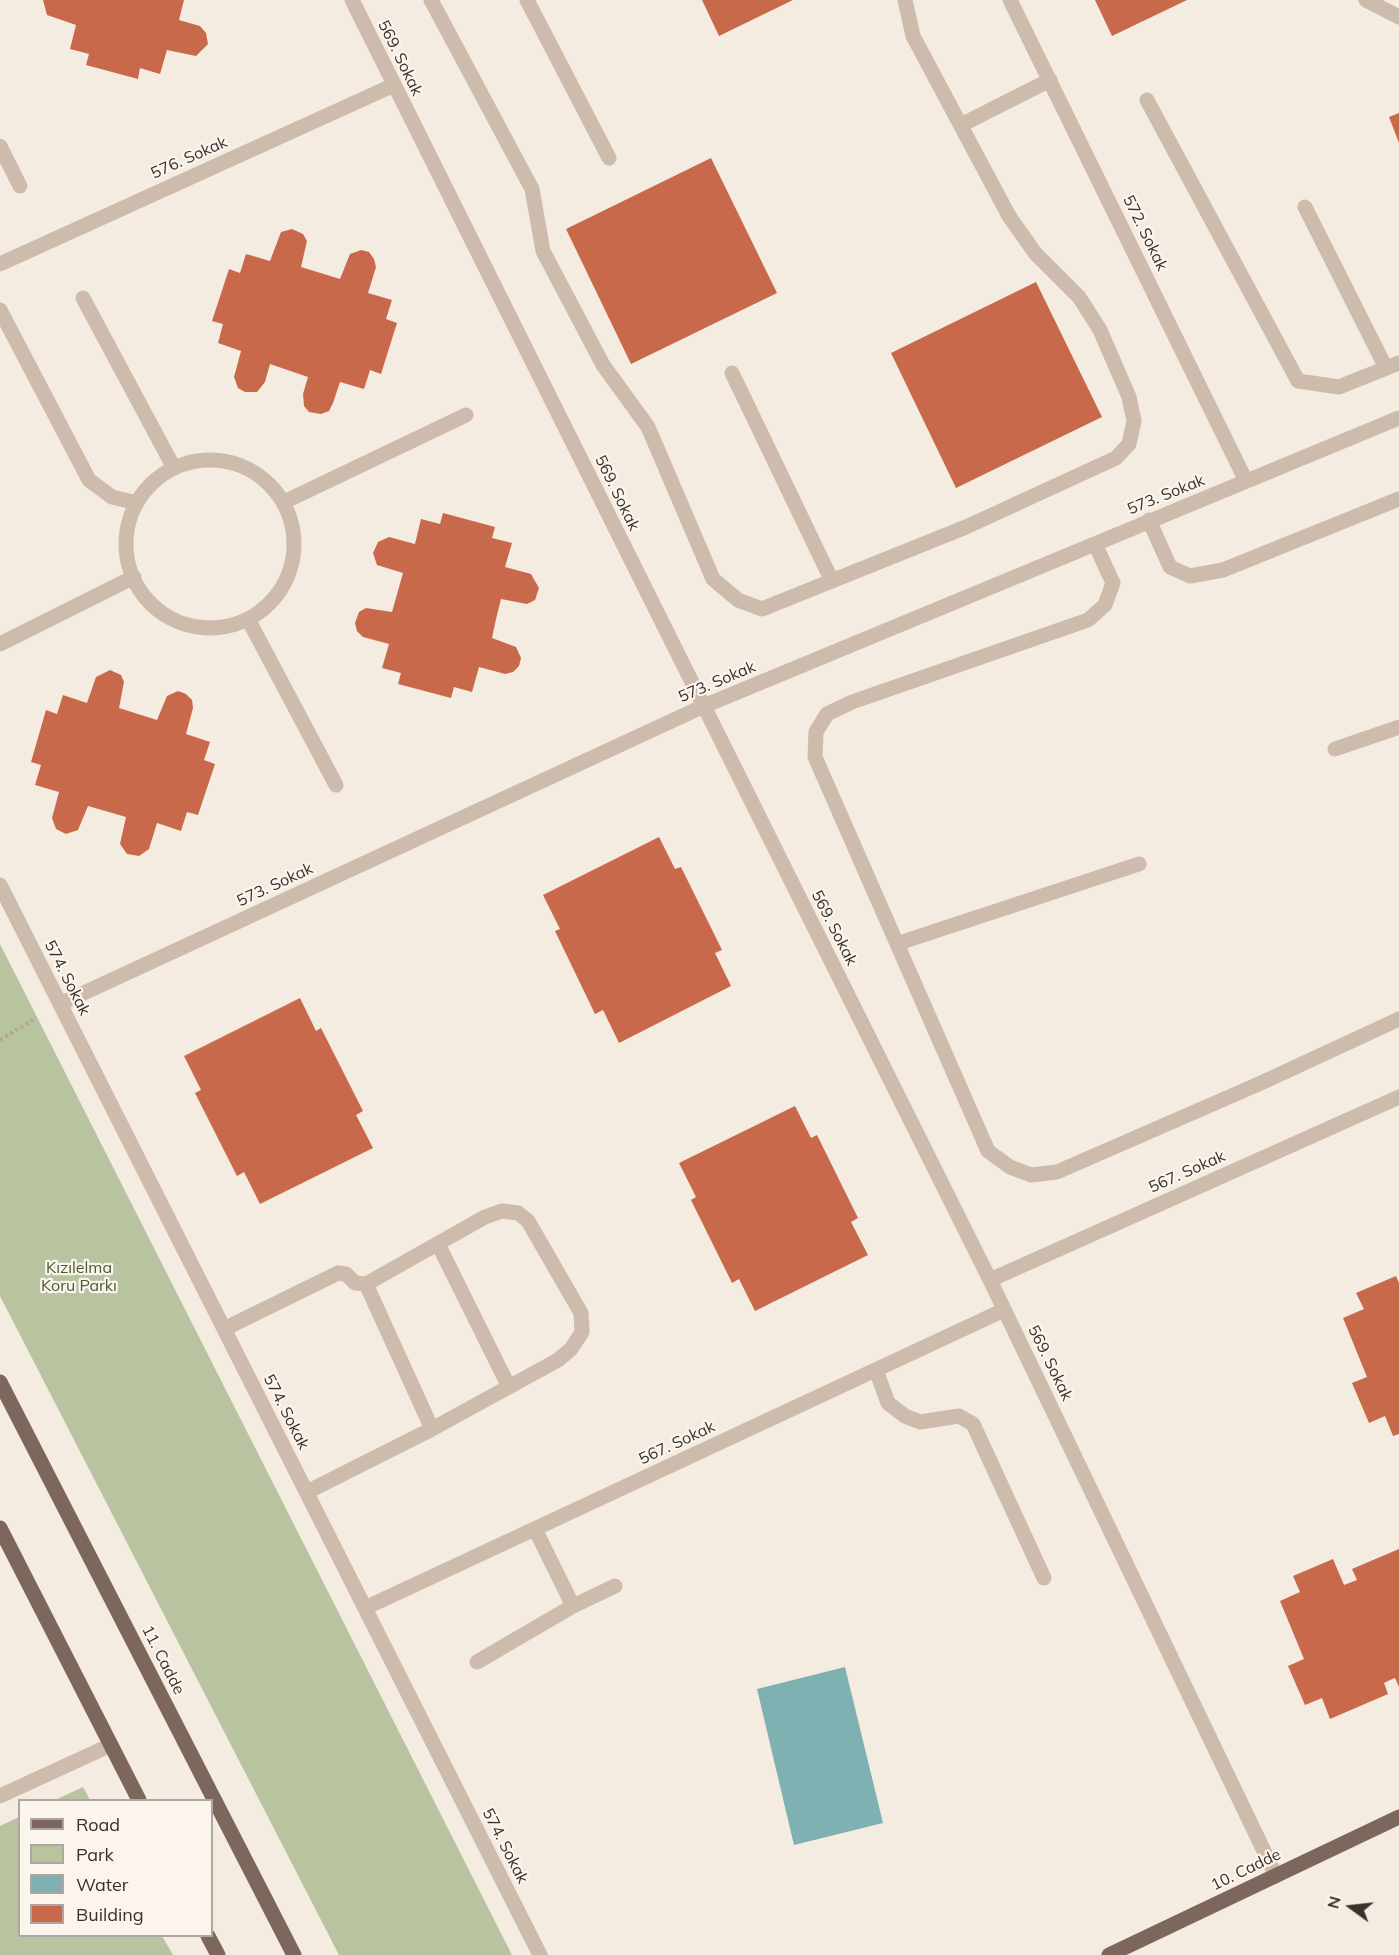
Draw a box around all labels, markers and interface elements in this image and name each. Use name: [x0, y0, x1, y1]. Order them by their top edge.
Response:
street label: 569. Sokak: [373, 17, 427, 99]
street label: 576. Sokak: [148, 133, 230, 183]
street label: 572. Sokak: [1118, 192, 1172, 274]
street label: 569. Sokak: [590, 452, 644, 534]
street label: 573. Sokak: [1125, 471, 1207, 519]
street label: 573. Sokak: [676, 657, 758, 707]
street label: 573. Sokak: [234, 859, 316, 911]
street label: 569. Sokak: [807, 887, 861, 969]
street label: 574. Sokak: [40, 937, 94, 1019]
street label: 567. Sokak: [1146, 1147, 1228, 1197]
park label: Kızılelma Koru Parkı: [41, 1258, 117, 1296]
street label: 569. Sokak: [1023, 1322, 1077, 1404]
street label: 574. Sokak: [259, 1371, 313, 1453]
street label: 567. Sokak: [636, 1417, 718, 1469]
street label: 11. Cadde: [137, 1622, 189, 1698]
legend: [18, 1799, 213, 1937]
street label: 574. Sokak: [478, 1805, 532, 1887]
text: Road: [76, 1813, 120, 1836]
text: Park: [76, 1843, 114, 1866]
street label: 10. Cadde: [1208, 1845, 1284, 1895]
text: Water: [76, 1873, 128, 1896]
north arrow: [1321, 1877, 1381, 1937]
text: N: [1322, 1894, 1345, 1911]
text: Building: [76, 1903, 144, 1926]

